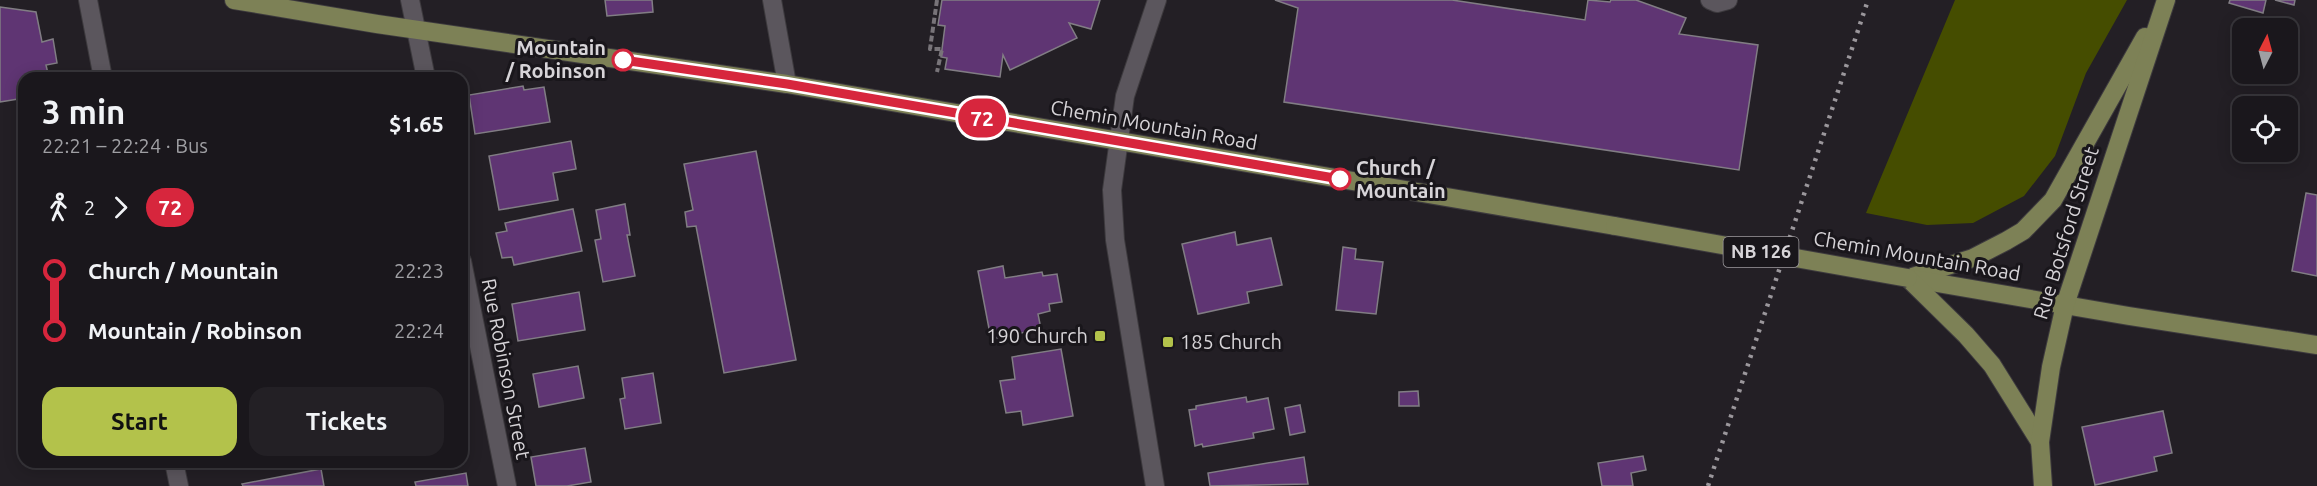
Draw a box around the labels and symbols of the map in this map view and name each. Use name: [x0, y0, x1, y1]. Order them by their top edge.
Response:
north arrow: [2232, 18, 2298, 84]
place label: Mountain / Robinson: [505, 36, 606, 82]
marker: Mountain / Robinson: [612, 49, 634, 71]
street label: Chemin Mountain Road: [1049, 95, 1259, 154]
line badge: 72: [955, 98, 1009, 138]
street label: Rue Botsford Street: [2028, 144, 2103, 322]
place label: Church / Mountain: [1356, 156, 1446, 202]
marker: Church / Mountain: [1329, 168, 1351, 190]
street label: Chemin Mountain Road: [1812, 226, 2022, 285]
road number: NB 126: [1724, 237, 1798, 267]
street label: Rue Robinson Street: [478, 276, 535, 461]
place label: 190 Church: [986, 324, 1088, 347]
marker: 190 Church: [1093, 329, 1107, 343]
place label: 185 Church: [1180, 330, 1282, 353]
marker: 185 Church: [1161, 335, 1175, 349]

